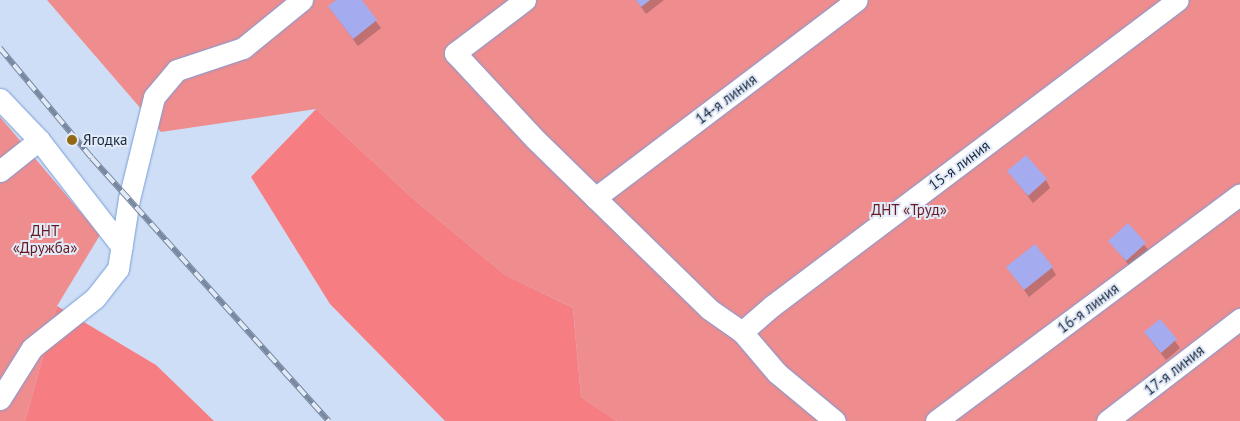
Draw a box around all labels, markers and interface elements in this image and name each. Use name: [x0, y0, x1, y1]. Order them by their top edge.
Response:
street label: 14-я линия: [692, 70, 760, 128]
place label: Ягодка: [83, 131, 128, 149]
marker: Ягодка: [65, 133, 79, 147]
street label: 15-я линия: [925, 136, 993, 194]
park label: ДНТ «Труд»: [871, 201, 947, 219]
park label: ДНТ «Дружба»: [13, 221, 77, 256]
street label: 16-я линия: [1054, 279, 1122, 337]
street label: 17-я линия: [1140, 341, 1208, 399]

